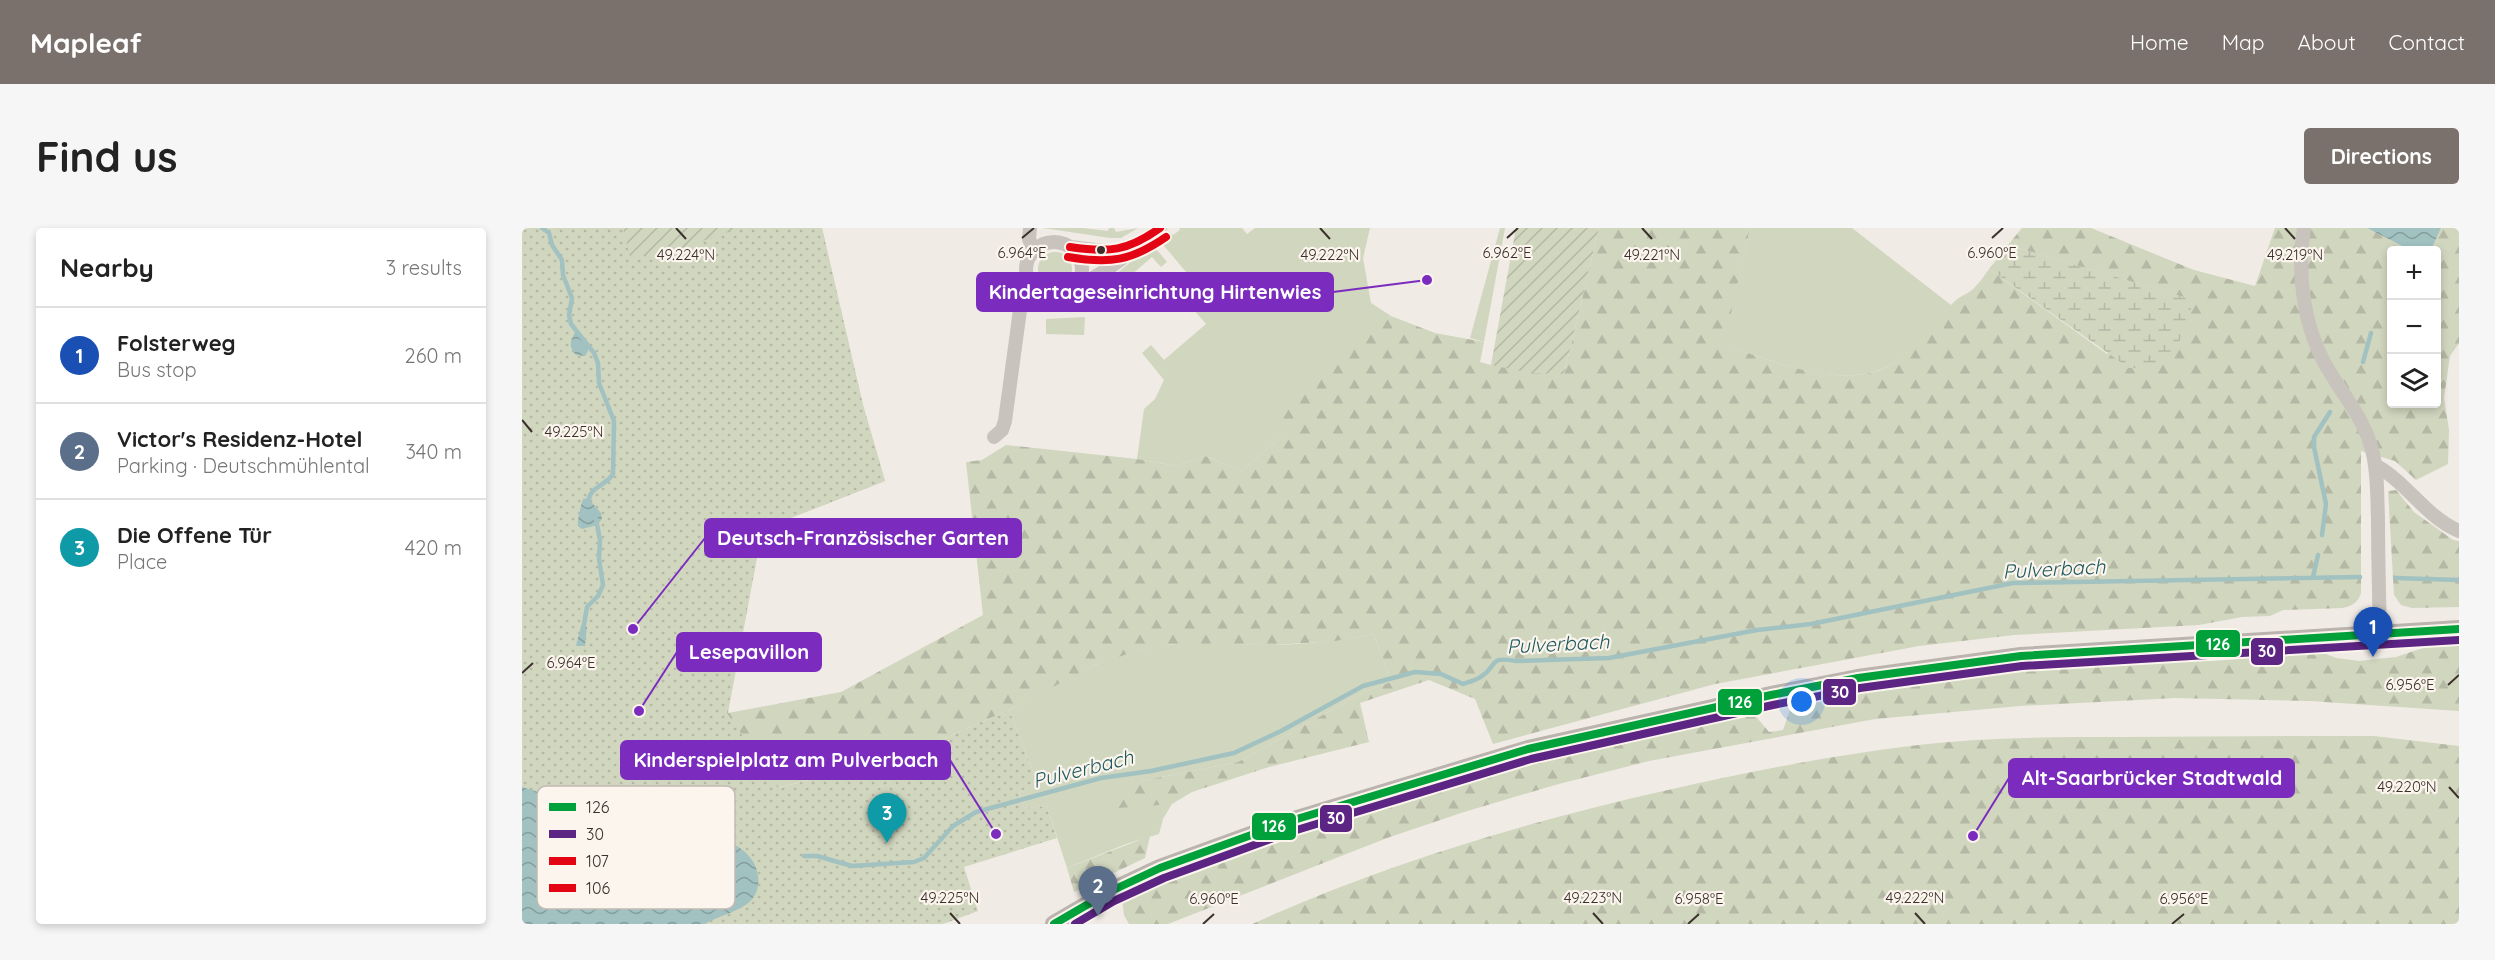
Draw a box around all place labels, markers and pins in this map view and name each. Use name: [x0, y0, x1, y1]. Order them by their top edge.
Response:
unlabelled marker: [1095, 244, 1107, 256]
callout: Kindertageseinrichtung Hirtenwies: [977, 273, 1333, 311]
callout: Deutsch-Französischer Garten: [705, 519, 1021, 557]
pin: 1: [2354, 608, 2392, 657]
callout: Lesepavillon: [677, 633, 821, 671]
callout: Kinderspielplatz am Pulverbach: [621, 741, 950, 779]
callout: Alt-Saarbrücker Stadtwald: [2009, 759, 2294, 797]
pin: 3: [868, 794, 907, 843]
pin: 2: [1078, 866, 1118, 916]

